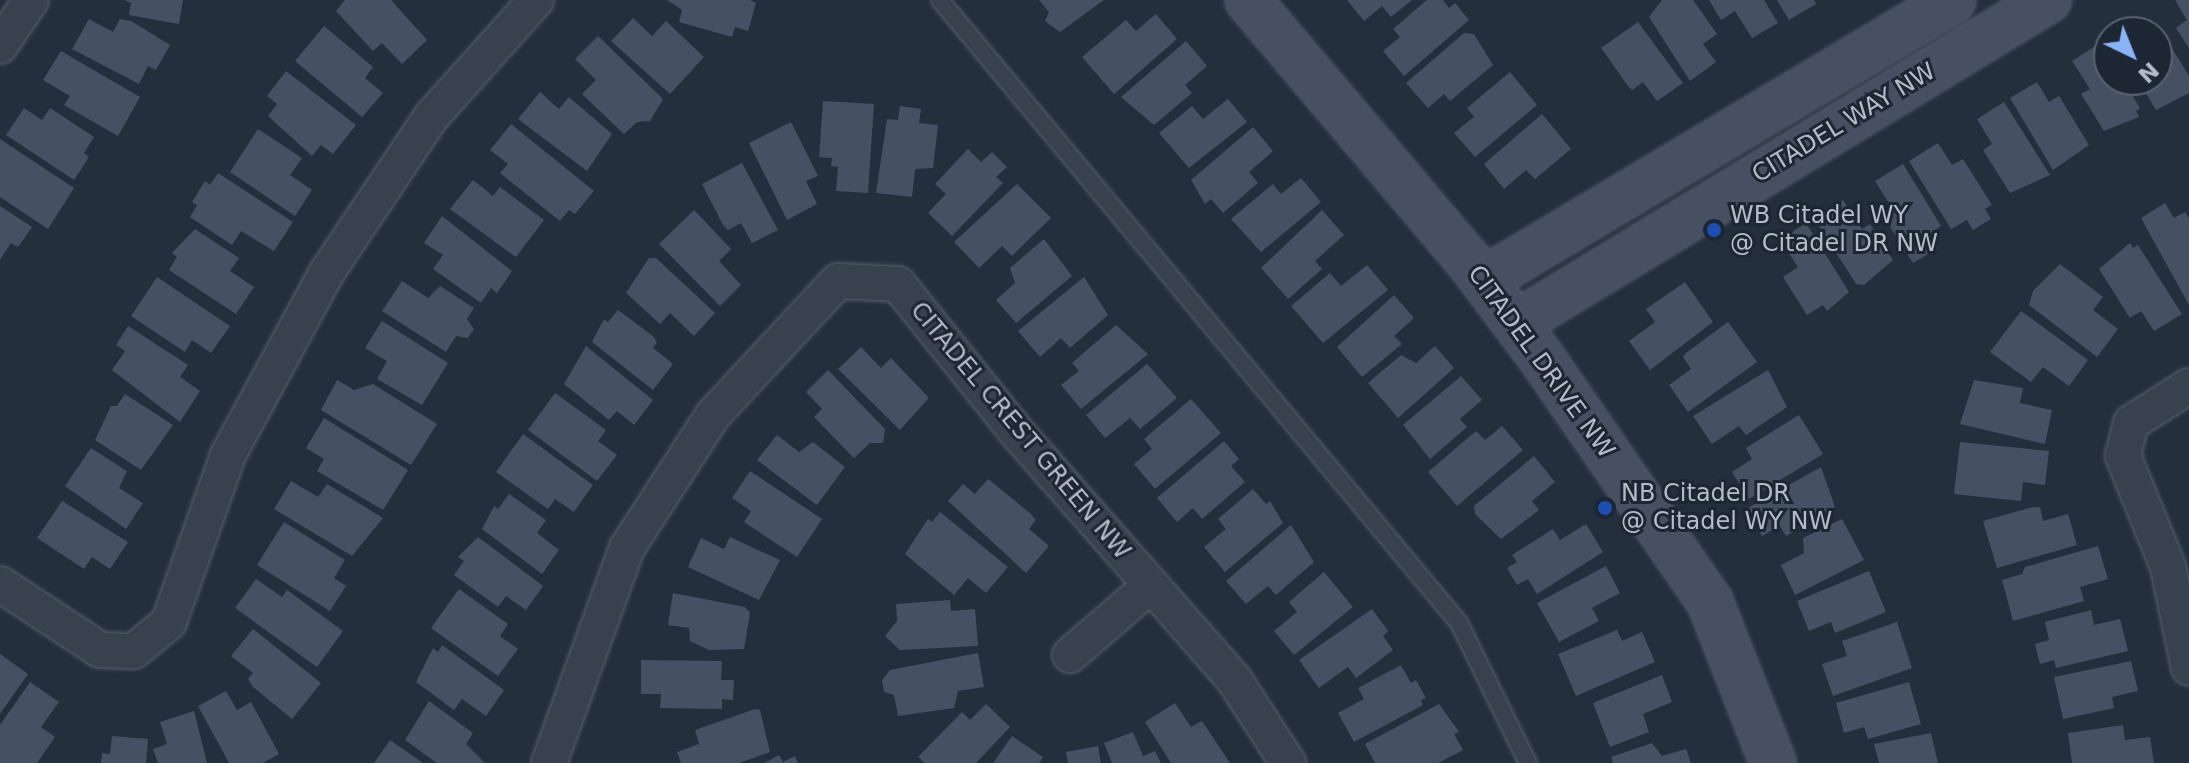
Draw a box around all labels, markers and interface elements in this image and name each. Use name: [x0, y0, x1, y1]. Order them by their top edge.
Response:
north arrow: [2093, 16, 2173, 96]
street label: CITADEL WAY NW: [1747, 57, 1941, 189]
text: N: [2133, 57, 2164, 88]
place label: WB Citadel WY @ Citadel DR NW: [1730, 202, 1938, 258]
marker: WB Citadel WY @ Citadel DR NW: [1705, 221, 1723, 239]
street label: CITADEL DRIVE NW: [1462, 260, 1620, 464]
street label: CITADEL CREST GREEN NW: [904, 297, 1136, 565]
place label: NB Citadel DR @ Citadel WY NW: [1621, 480, 1832, 536]
marker: NB Citadel DR @ Citadel WY NW: [1596, 499, 1614, 517]

